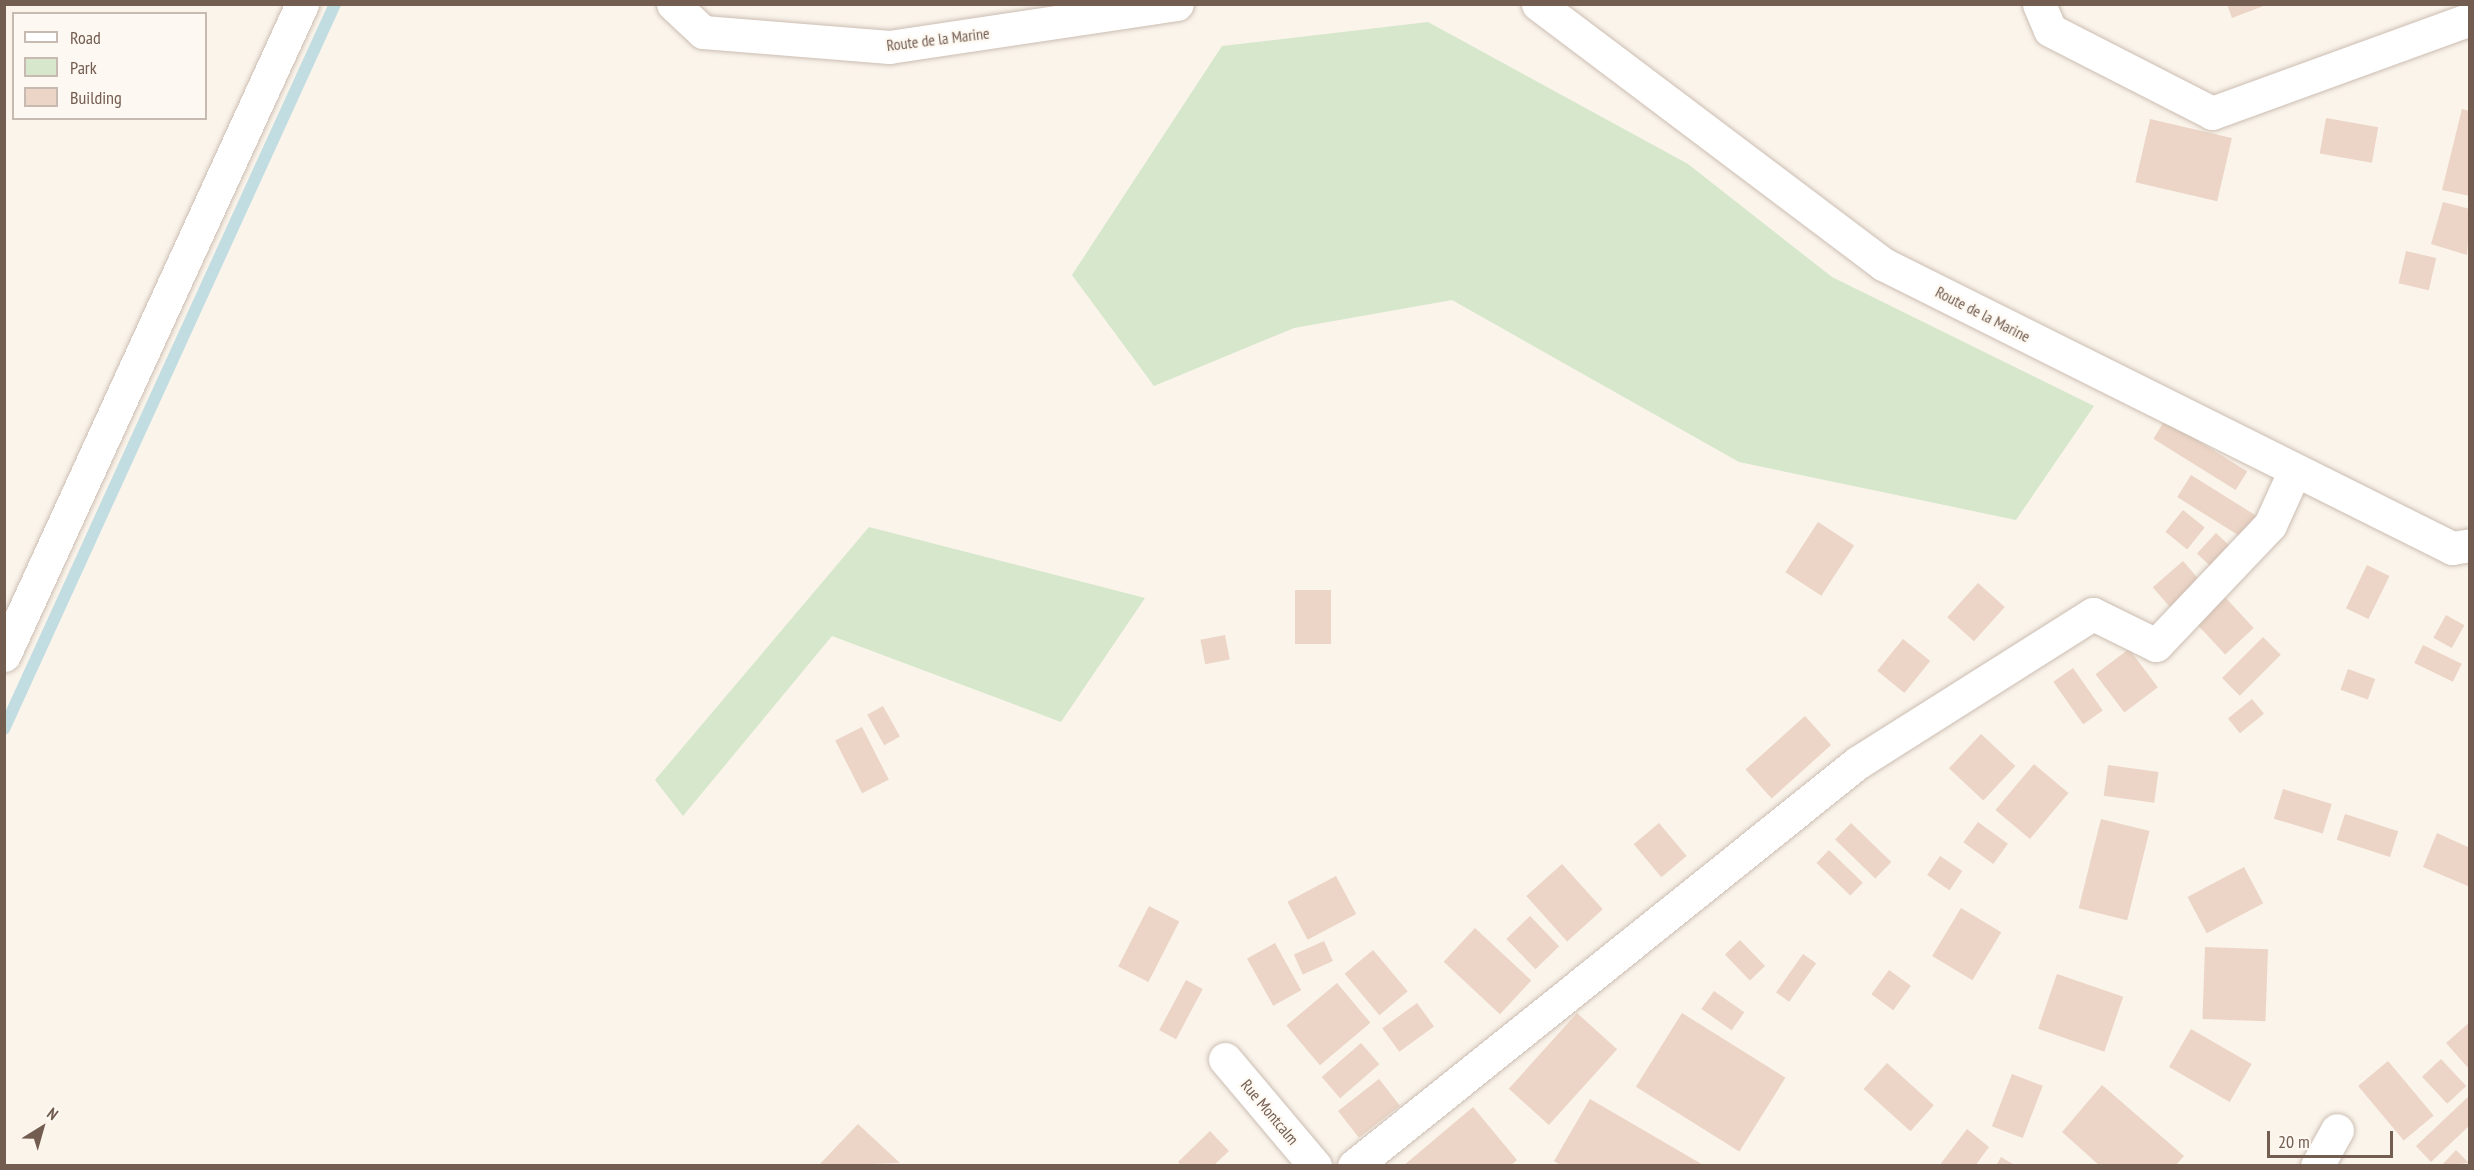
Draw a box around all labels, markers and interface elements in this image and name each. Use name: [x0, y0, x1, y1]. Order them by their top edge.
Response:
legend: [12, 12, 207, 120]
street label: Route de la Marine: [885, 23, 991, 55]
text: Road: [70, 26, 101, 49]
text: Park: [70, 56, 97, 79]
text: Building: [70, 86, 122, 109]
street label: Route de la Marine: [1932, 282, 2034, 346]
street label: Rue Montcalm: [1237, 1075, 1303, 1149]
north arrow: [12, 1098, 72, 1158]
text: N: [43, 1103, 62, 1124]
scale bar: [2270, 1119, 2396, 1157]
text: 20 m: [2278, 1130, 2310, 1153]

